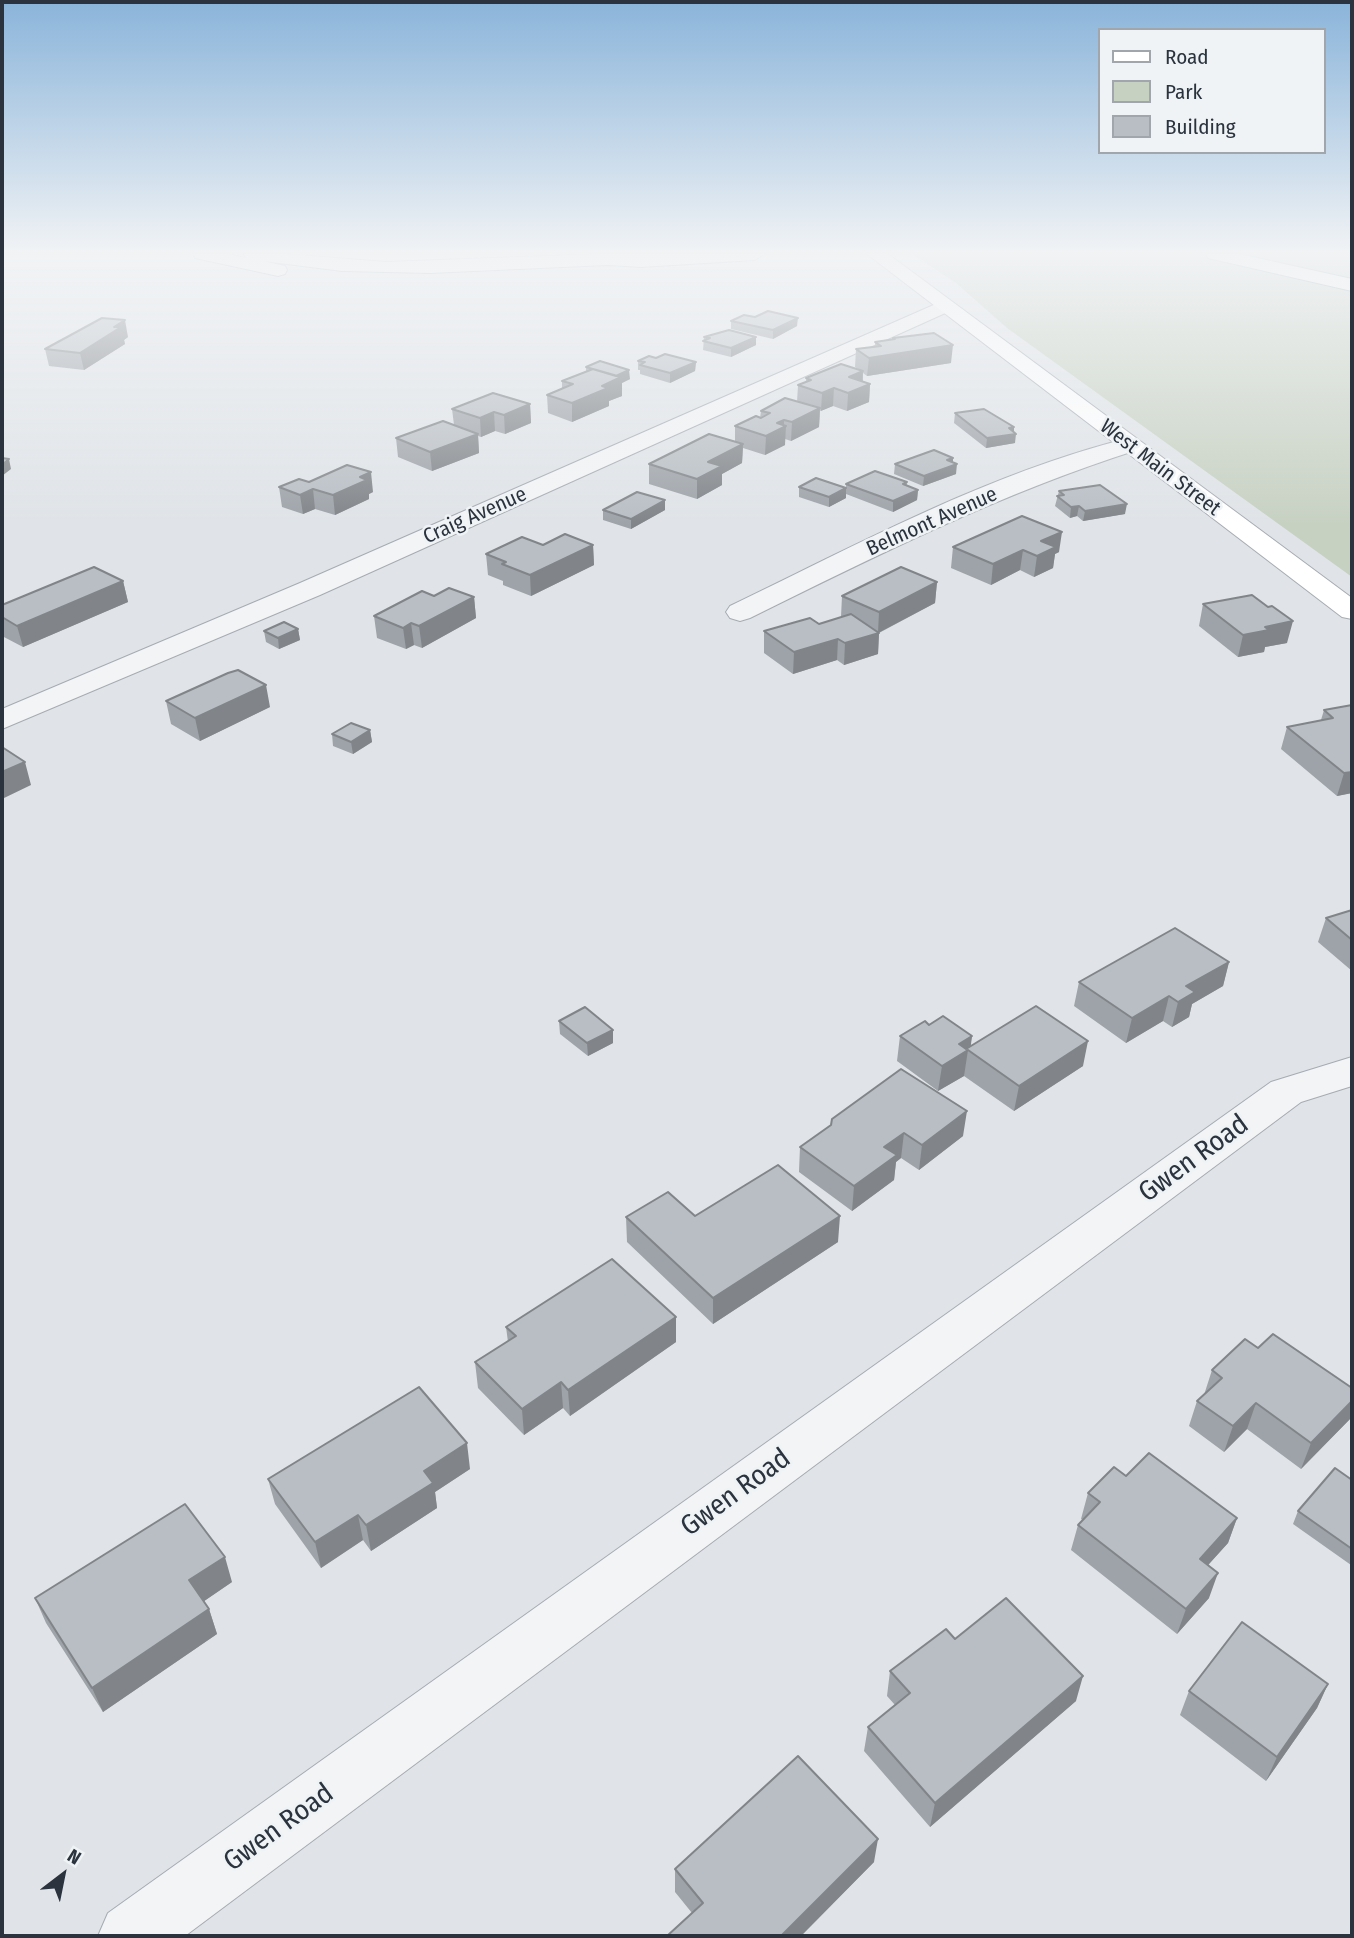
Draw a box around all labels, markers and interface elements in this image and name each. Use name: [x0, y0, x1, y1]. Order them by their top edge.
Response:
legend: [1098, 28, 1326, 154]
text: Road: [1165, 44, 1209, 70]
text: Park: [1165, 79, 1202, 105]
text: Building: [1165, 114, 1236, 140]
street label: West Main Street: [1095, 414, 1225, 522]
street label: Craig Avenue: [419, 482, 531, 550]
street label: Belmont Avenue: [863, 482, 1001, 562]
street label: Gwen Road: [1133, 1108, 1255, 1210]
street label: Gwen Road: [675, 1442, 797, 1544]
street label: Gwen Road: [218, 1777, 340, 1879]
north arrow: [28, 1840, 98, 1910]
text: N: [63, 1844, 85, 1870]

